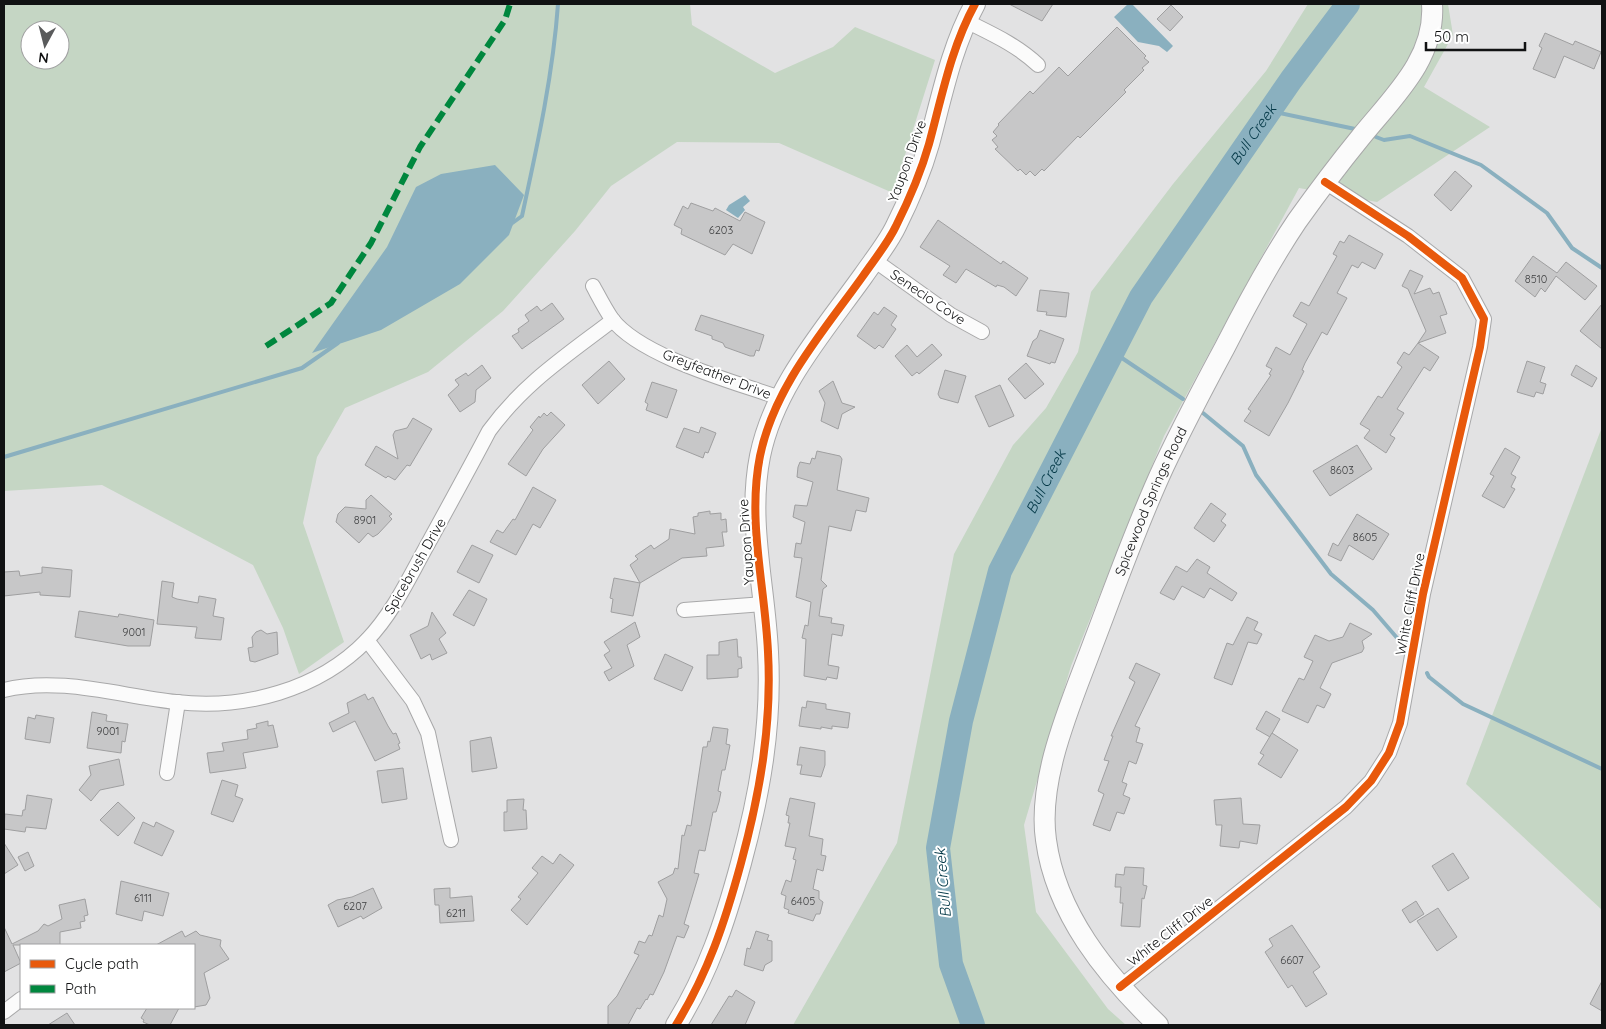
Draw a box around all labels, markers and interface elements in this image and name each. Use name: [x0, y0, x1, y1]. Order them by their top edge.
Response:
north arrow: [20, 20, 70, 70]
scale bar: [1426, 20, 1525, 52]
text: 50 m: [1434, 27, 1469, 46]
text: N: [37, 48, 50, 67]
water label: Bull Creek: [1225, 99, 1281, 168]
street label: Yaupon Drive: [884, 117, 930, 205]
house number: 6203: [709, 223, 733, 237]
street label: Senecio Cove: [887, 265, 969, 329]
house number: 8510: [1525, 272, 1547, 286]
street label: Greyfeather Drive: [660, 345, 774, 403]
street label: Spicewood Springs Road: [1111, 424, 1191, 578]
water label: Bull Creek: [1021, 444, 1071, 517]
house number: 8603: [1330, 463, 1354, 477]
street label: Yaupon Drive: [734, 498, 758, 586]
house number: 8901: [354, 513, 376, 527]
street label: Spicebrush Drive: [380, 514, 450, 617]
house number: 8605: [1353, 530, 1377, 544]
street label: White Cliff Drive: [1391, 551, 1429, 657]
house number: 9001: [122, 625, 146, 639]
house number: 9001: [96, 724, 120, 738]
water label: Bull Creek: [930, 846, 955, 918]
house number: 6111: [134, 891, 152, 905]
street label: White Cliff Drive: [1124, 892, 1217, 970]
house number: 6405: [791, 894, 815, 908]
house number: 6207: [343, 899, 367, 913]
house number: 6211: [446, 906, 466, 920]
legend: [20, 944, 195, 1009]
house number: 6607: [1280, 953, 1304, 967]
text: Cycle path: [65, 954, 139, 973]
text: Path: [65, 979, 97, 998]

